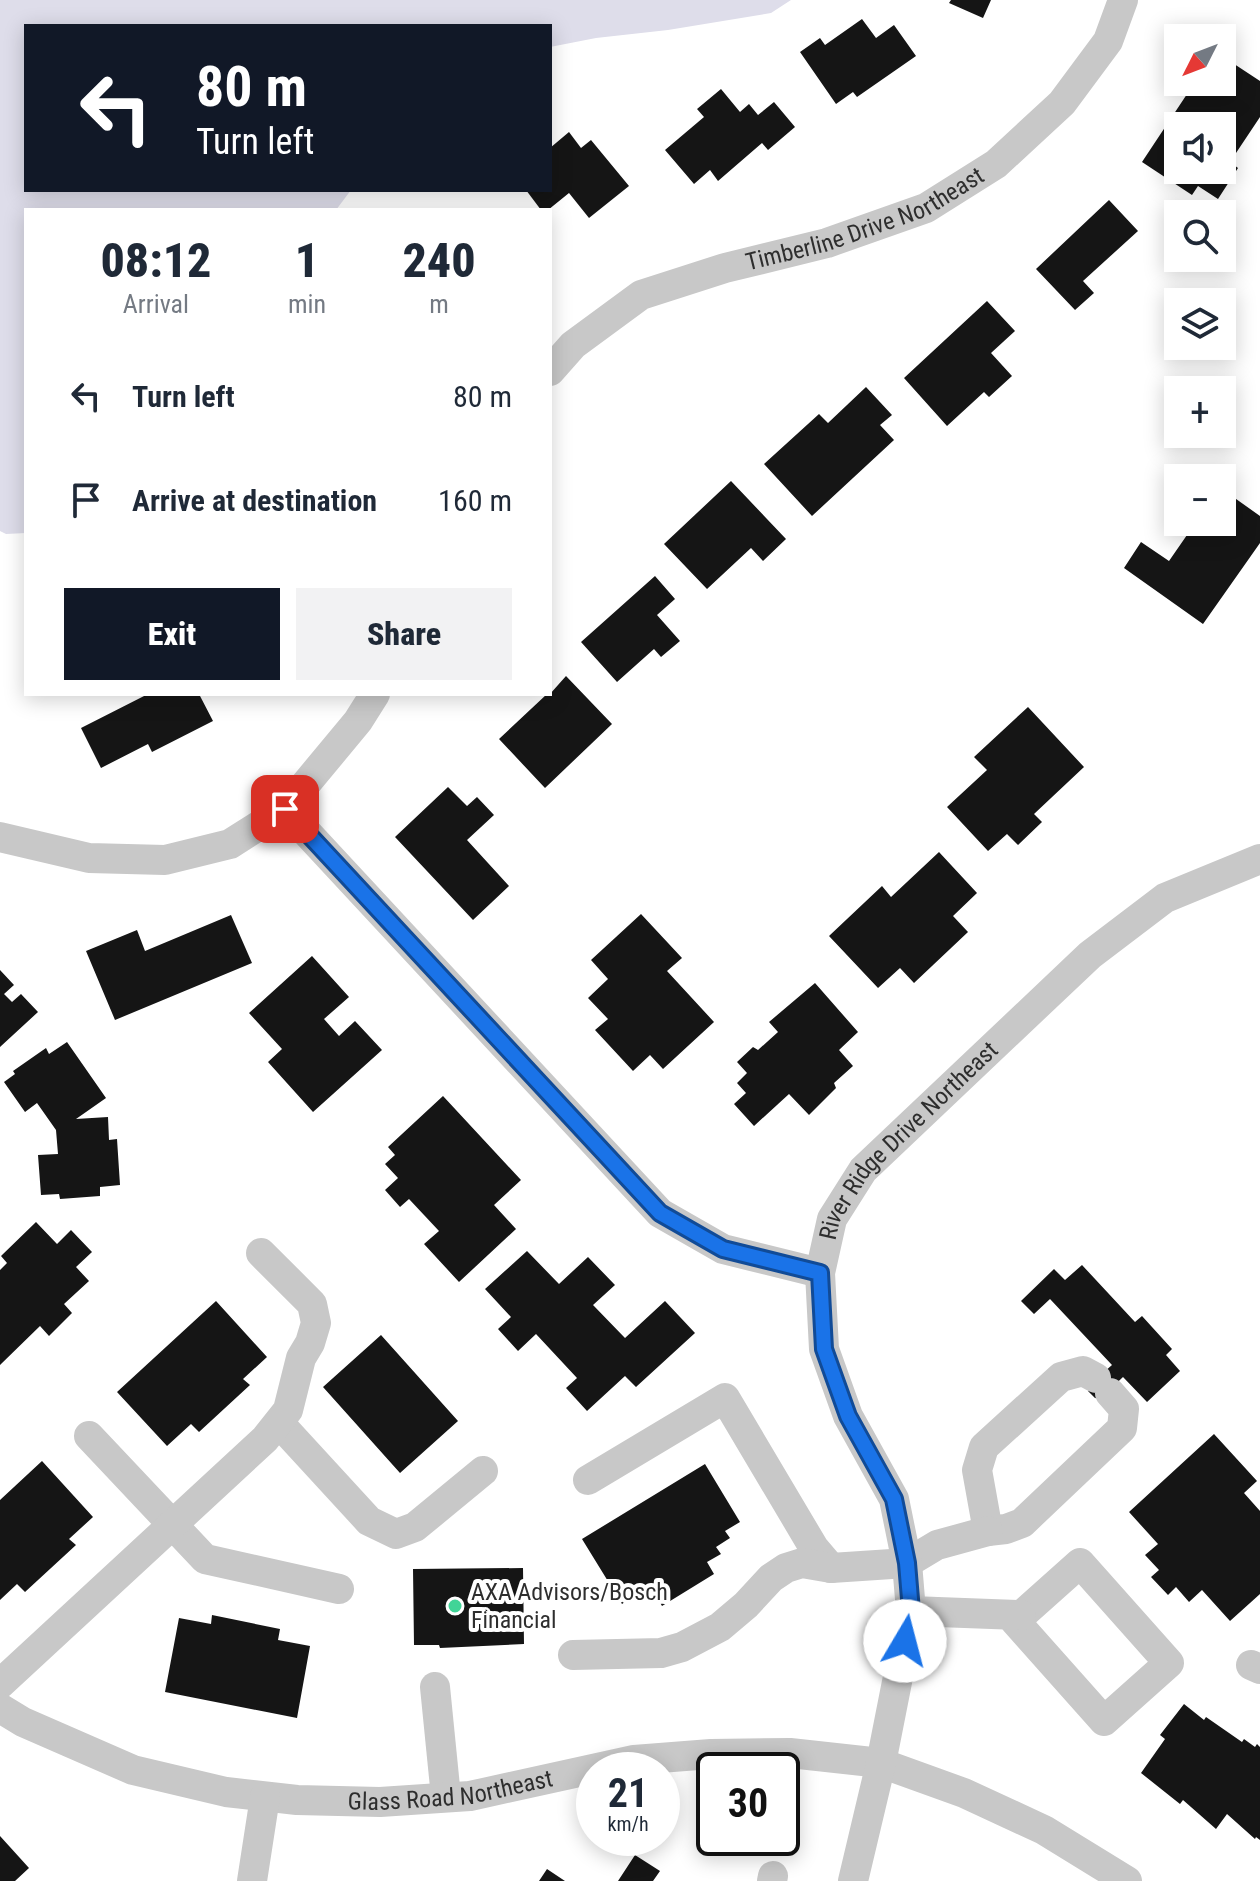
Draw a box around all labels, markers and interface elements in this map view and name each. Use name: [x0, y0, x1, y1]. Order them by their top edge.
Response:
north arrow: [1164, 24, 1236, 96]
map controls: [1164, 24, 1236, 536]
text: 80 m: [196, 54, 307, 120]
icon: left: [64, 56, 168, 160]
button: sound: [1164, 112, 1236, 184]
text: Turn left: [196, 121, 314, 163]
street label: Timberline Drive Northeast: [743, 161, 989, 276]
button: search: [1164, 200, 1236, 272]
text: 08:12: [100, 232, 212, 289]
text: 1: [295, 232, 319, 289]
text: 240: [402, 232, 476, 289]
button: layers: [1164, 288, 1236, 360]
text: Arrival: [123, 289, 189, 319]
text: min: [288, 289, 326, 319]
text: m: [429, 289, 449, 319]
icon: left: [64, 374, 108, 418]
button: +: [1164, 376, 1236, 448]
text: Turn left: [132, 379, 235, 414]
text: 80 m: [453, 379, 512, 414]
button: −: [1164, 464, 1236, 536]
icon: arrive: [64, 478, 108, 522]
text: Arrive at destination: [132, 483, 377, 518]
text: 160 m: [438, 483, 512, 518]
button: Exit: [64, 588, 280, 680]
button: Share: [296, 588, 512, 680]
pin: [251, 775, 319, 843]
icon: arrive: [263, 787, 307, 831]
street label: River Ridge Drive Northeast: [814, 1036, 1004, 1242]
place label: AXA Advisors/Bosch Financial: [471, 1578, 668, 1634]
marker: AXA Advisors/Bosch Financial: [446, 1597, 464, 1615]
position arrow: [863, 1599, 947, 1683]
speed limit sign: 30: [696, 1752, 800, 1856]
street label: Glass Road Northeast: [347, 1764, 555, 1816]
text: 21: [608, 1770, 648, 1817]
text: km/h: [607, 1812, 649, 1836]

